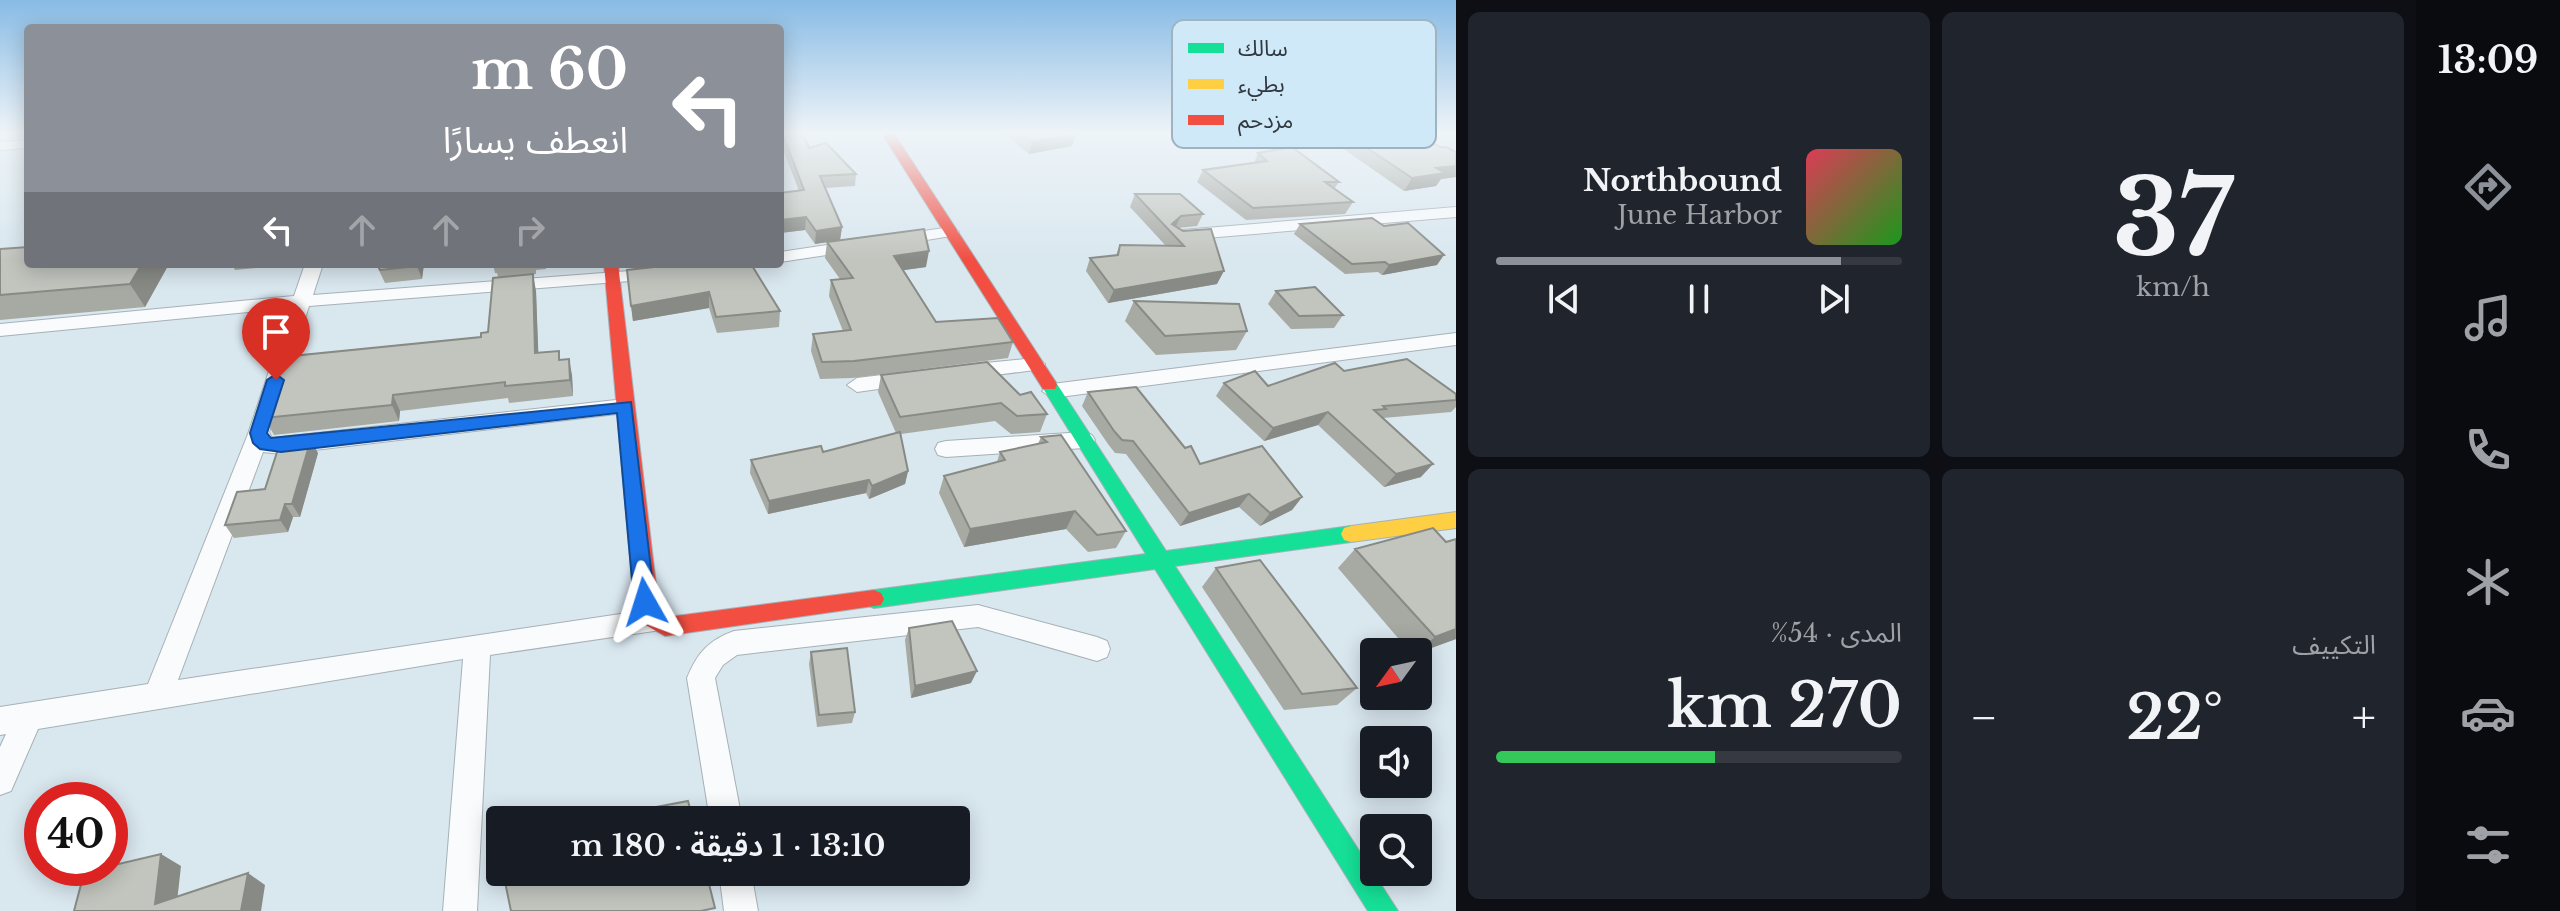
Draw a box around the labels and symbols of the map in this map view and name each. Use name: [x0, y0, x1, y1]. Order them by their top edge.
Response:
legend: [1172, 20, 1436, 148]
text: سالك: [1238, 35, 1288, 62]
text: بطيء: [1238, 71, 1285, 101]
text: مزدحم: [1238, 107, 1293, 137]
pin: [242, 298, 310, 380]
position arrow: [603, 560, 687, 644]
north arrow: [1360, 638, 1432, 710]
speed limit sign: 40: [24, 782, 128, 886]

